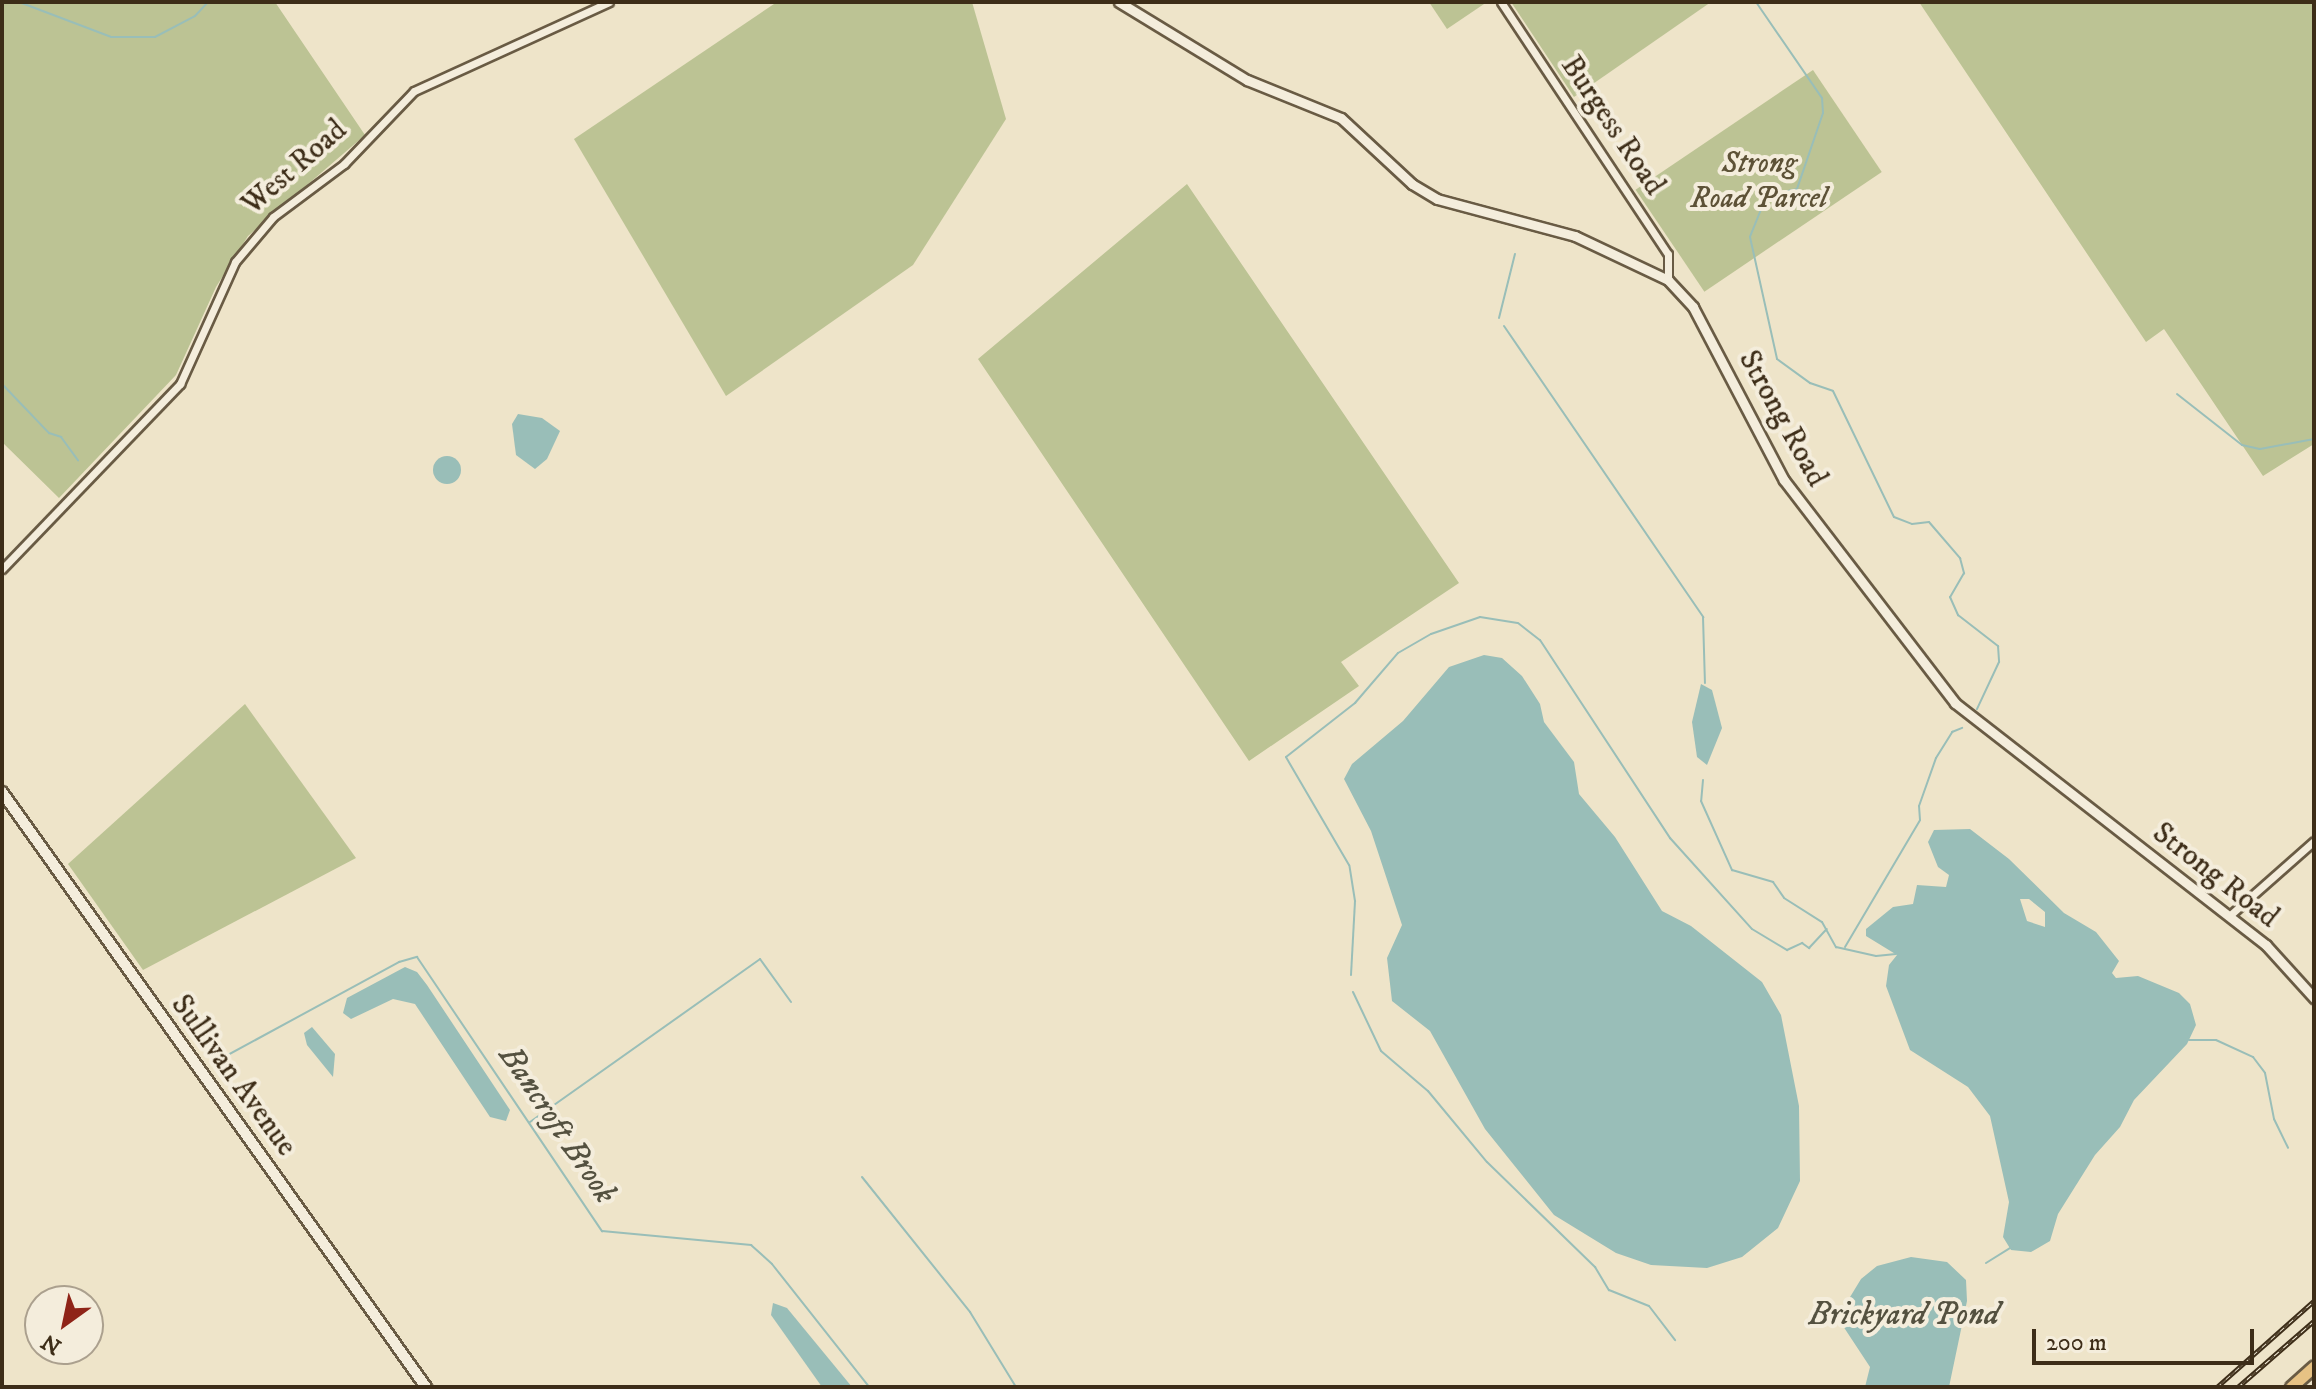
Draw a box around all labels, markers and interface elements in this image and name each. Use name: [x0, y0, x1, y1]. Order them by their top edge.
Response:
street label: Burgess Road: [1552, 50, 1672, 202]
street label: West Road: [235, 113, 355, 223]
park label: Strong Road Parcel: [1690, 146, 1828, 216]
street label: Strong Road: [1730, 345, 1834, 493]
street label: Strong Road: [2145, 816, 2285, 936]
street label: Sullivan Avenue: [162, 988, 304, 1164]
water label: Bancroft Brook: [490, 1039, 624, 1211]
north arrow: [24, 1285, 104, 1365]
water label: Brickyard Pond: [1809, 1296, 1999, 1334]
scale bar: [2036, 1313, 2258, 1363]
text: N: [37, 1328, 67, 1360]
text: 200 m: [2046, 1328, 2107, 1358]

